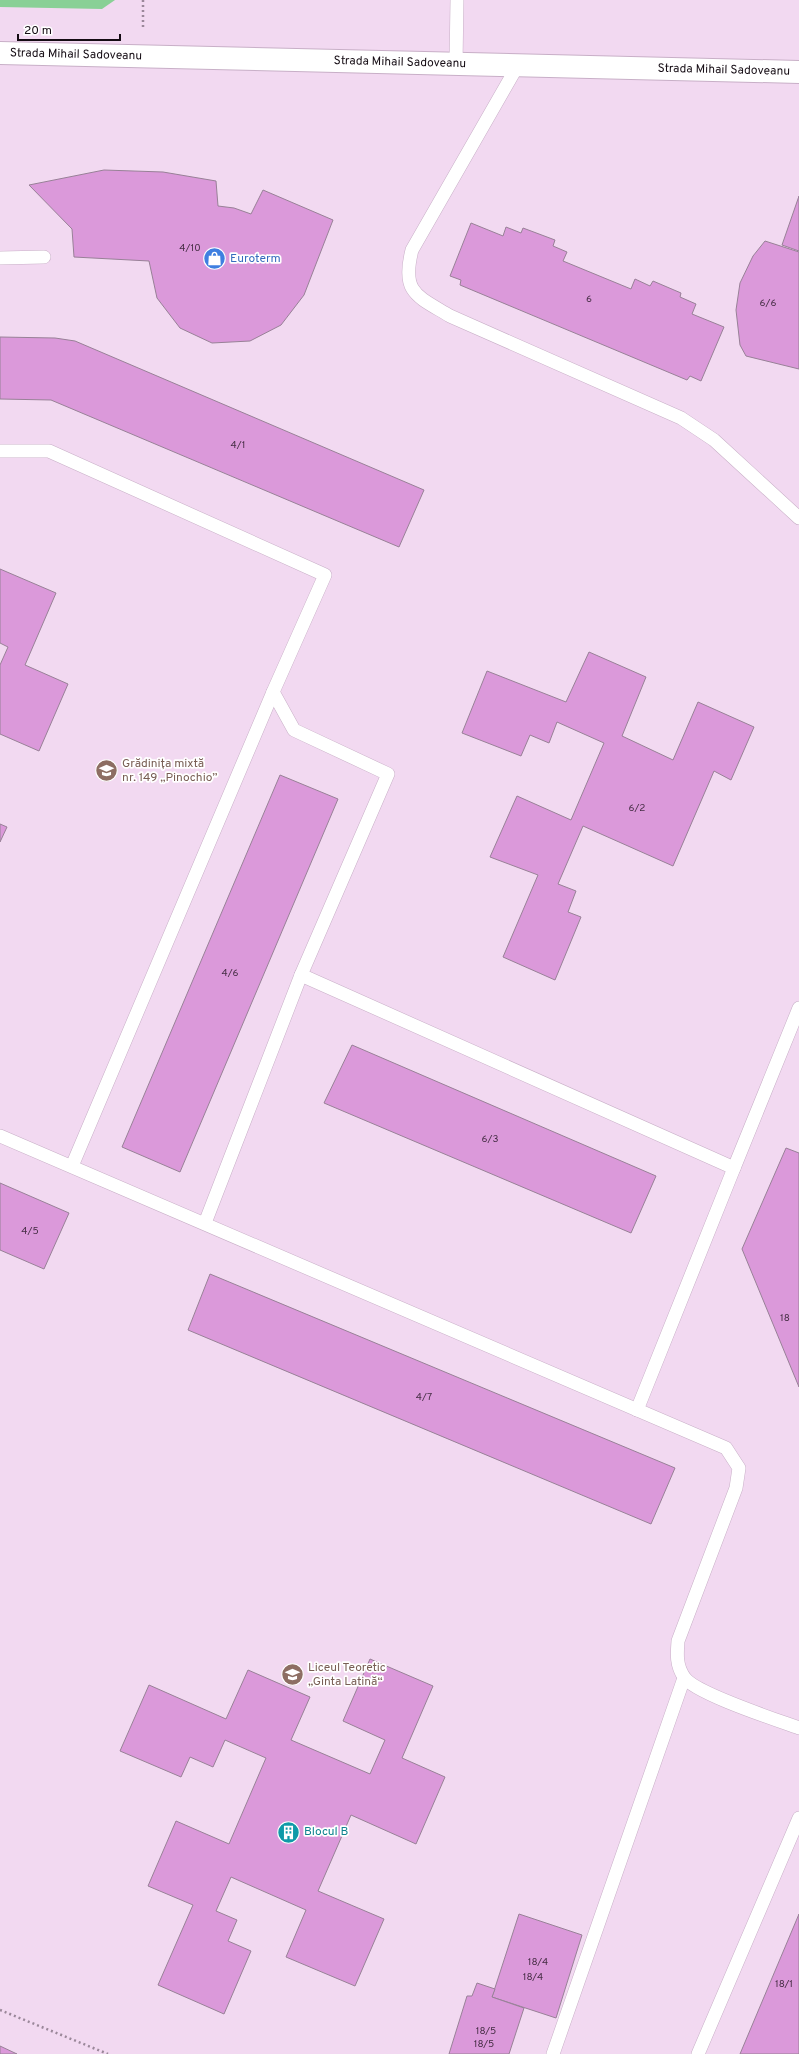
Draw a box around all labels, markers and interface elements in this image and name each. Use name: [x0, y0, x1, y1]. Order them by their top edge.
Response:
scale bar: [18, 16, 120, 42]
text: 20 m: [24, 23, 52, 39]
street label: Strada Mihail Sadoveanu: [10, 45, 142, 64]
street label: Strada Mihail Sadoveanu: [333, 53, 466, 72]
street label: Strada Mihail Sadoveanu: [657, 61, 790, 80]
house number: 4/10: [179, 242, 201, 255]
shop icon: Euroterm: [202, 246, 228, 272]
place label: Euroterm: [230, 251, 281, 267]
house number: 6: [586, 293, 592, 306]
house number: 6/6: [760, 297, 776, 310]
house number: 4/1: [231, 439, 245, 452]
place label: Grădinița mixtă nr. 149 „Pinochio”: [122, 756, 217, 786]
school or university icon: Grădinița mixtă nr. 149 „Pinochio”: [93, 758, 119, 784]
house number: 6/2: [629, 802, 646, 815]
house number: 4/6: [221, 967, 239, 980]
house number: 6/3: [482, 1133, 498, 1146]
house number: 4/5: [21, 1225, 39, 1238]
house number: 18: [780, 1312, 790, 1325]
house number: 4/7: [416, 1391, 432, 1404]
place label: Liceul Teoretic „Ginta Latină“: [308, 1660, 386, 1690]
school or university icon: Liceul Teoretic „Ginta Latină“: [280, 1662, 306, 1688]
building icon: Blocul B: [276, 1819, 302, 1845]
place label: Blocul B: [304, 1824, 349, 1840]
house number: 18/4: [528, 1956, 548, 1969]
house number: 18/4: [523, 1971, 543, 1984]
house number: 18/1: [775, 1978, 793, 1991]
house number: 18/5: [476, 2025, 496, 2038]
house number: 18/5: [474, 2038, 494, 2051]

